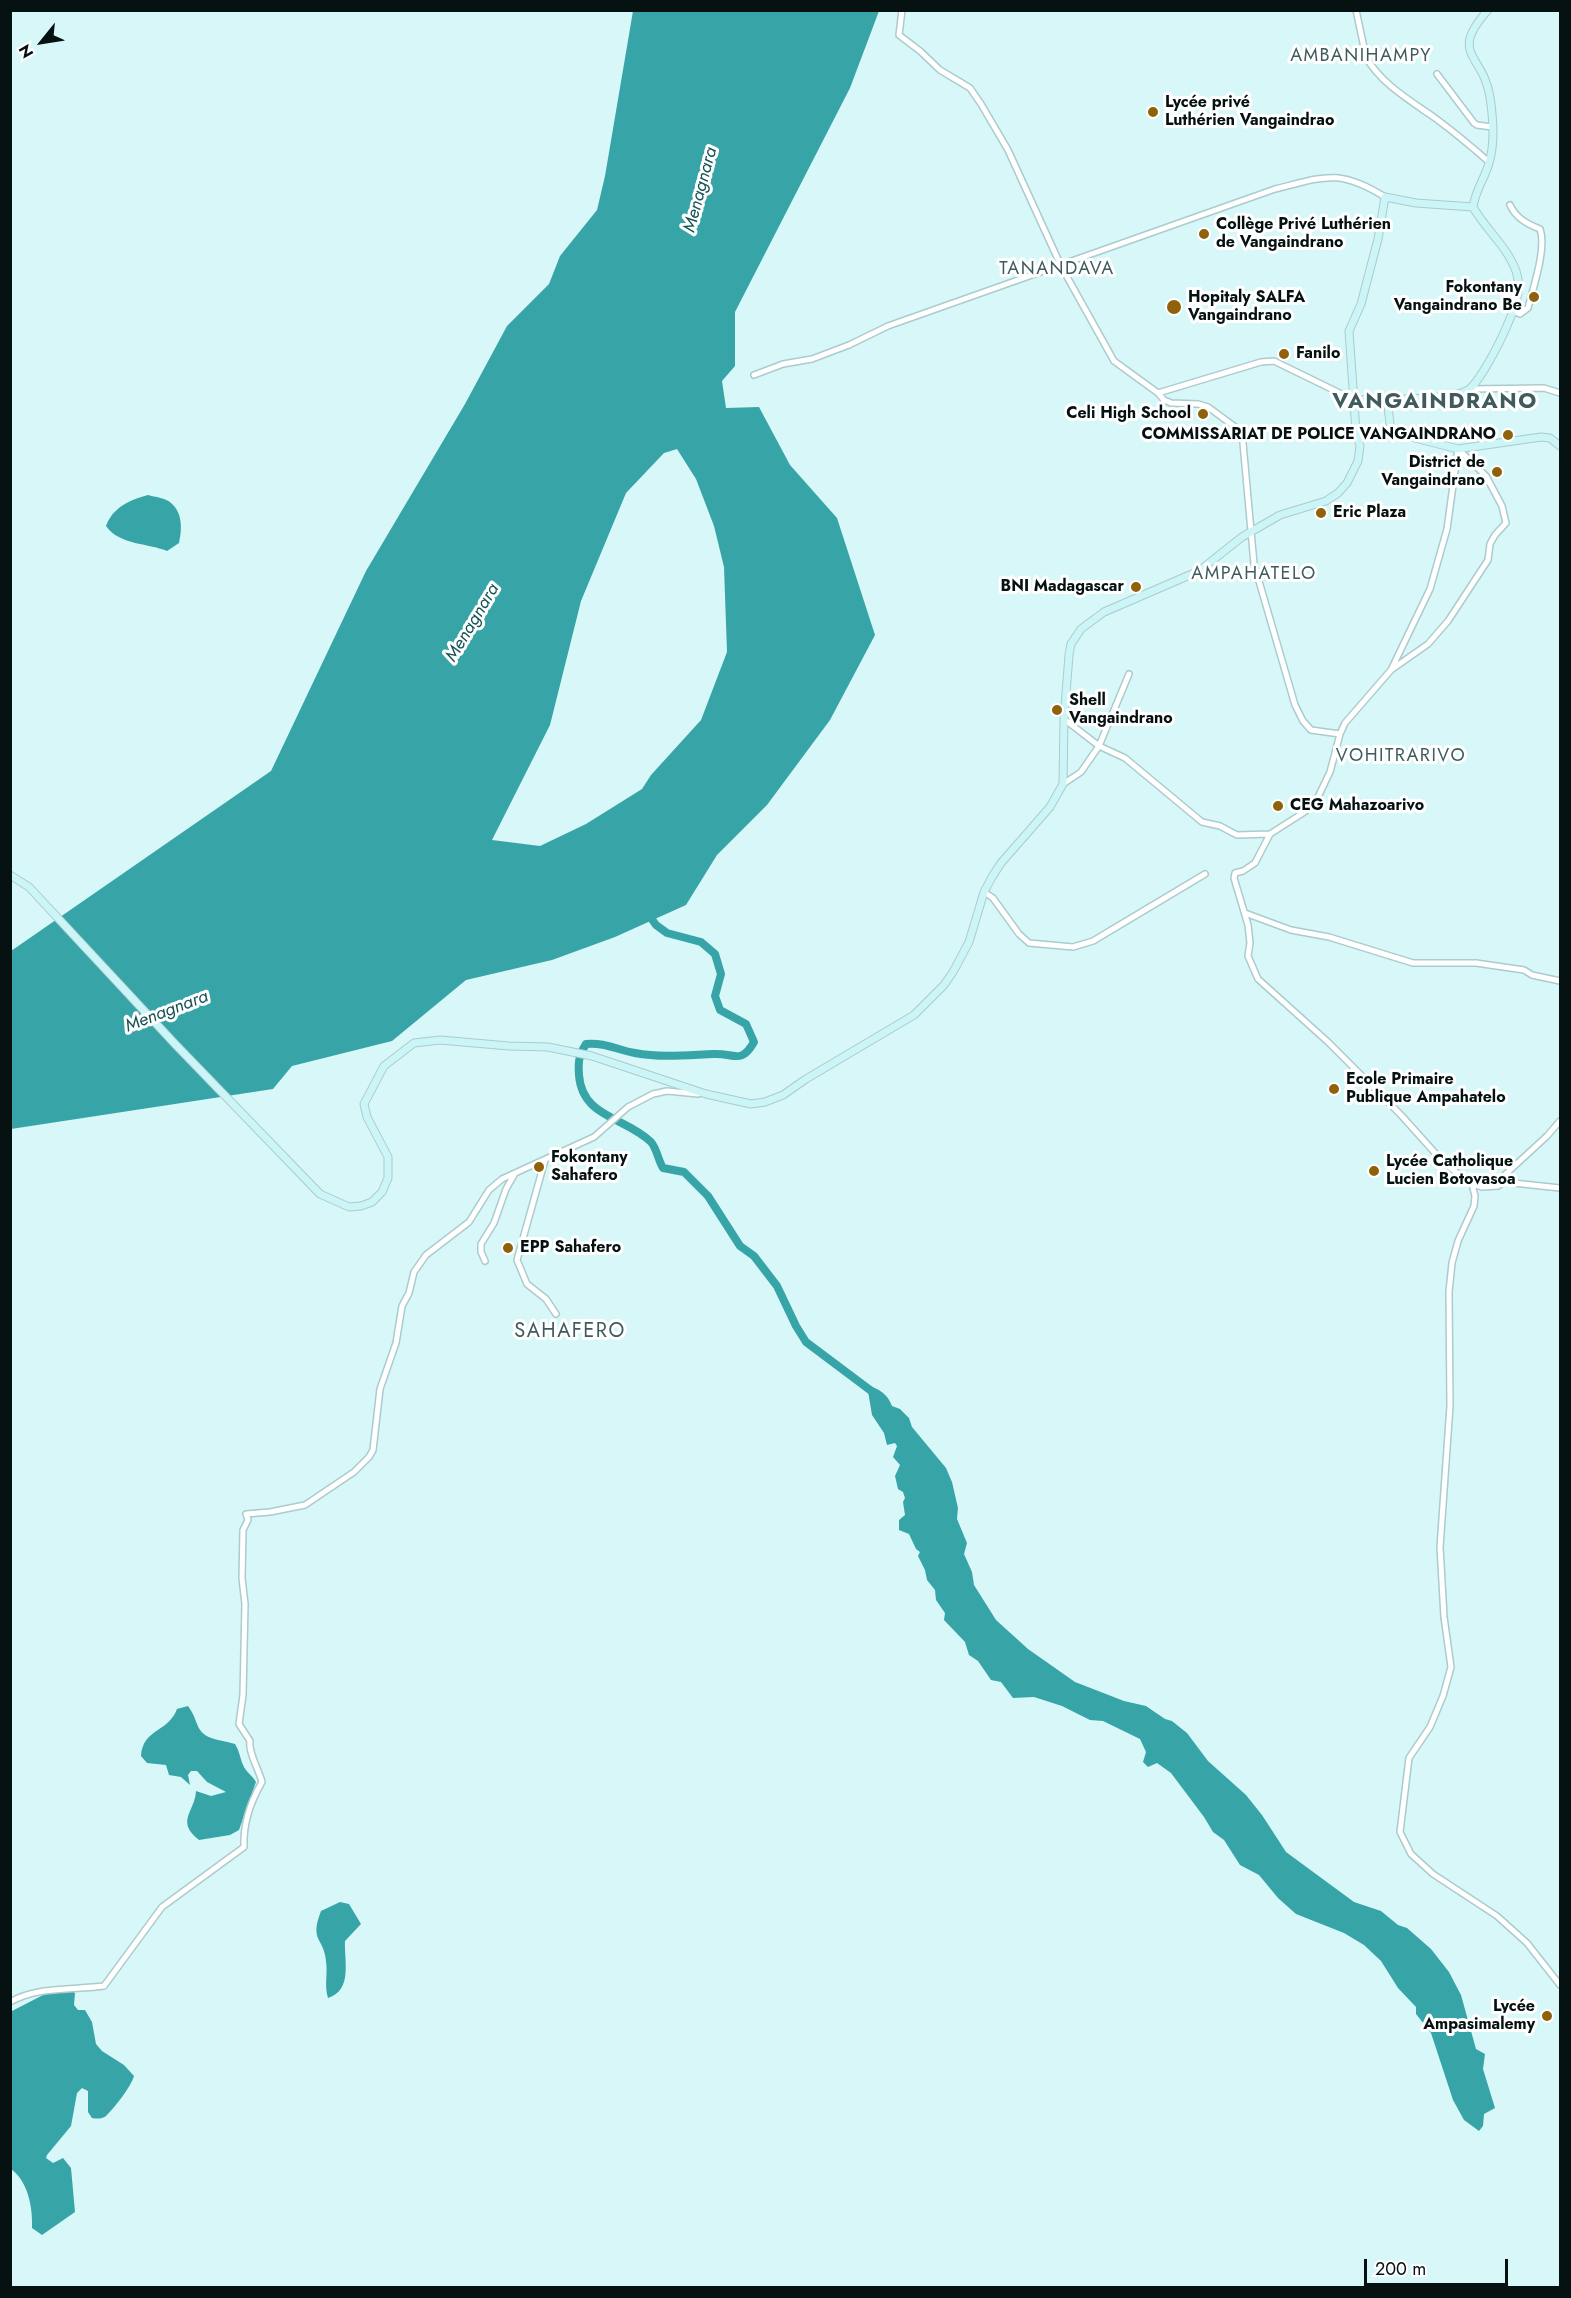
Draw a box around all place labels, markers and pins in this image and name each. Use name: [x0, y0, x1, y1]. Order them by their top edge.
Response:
place label: Lycée privé Luthérien Vangaindrao: [1165, 93, 1334, 131]
marker: Lycée privé Luthérien Vangaindrao: [1146, 105, 1160, 119]
place label: Collège Privé Luthérien de Vangaindrano: [1216, 215, 1391, 253]
marker: Collège Privé Luthérien de Vangaindrano: [1197, 227, 1211, 241]
place label: Fokontany Vangaindrano Be: [1394, 278, 1522, 316]
place label: Hopitaly SALFA Vangaindrano: [1188, 288, 1305, 326]
marker: Fokontany Vangaindrano Be: [1527, 290, 1541, 304]
marker: Hopitaly SALFA Vangaindrano: [1165, 298, 1183, 316]
place label: Fanilo: [1296, 344, 1340, 364]
marker: Fanilo: [1277, 347, 1291, 361]
place label: Celi High School: [1066, 404, 1191, 424]
marker: Celi High School: [1196, 407, 1210, 421]
place label: COMMISSARIAT DE POLICE VANGAINDRANO: [1141, 425, 1496, 445]
marker: COMMISSARIAT DE POLICE VANGAINDRANO: [1501, 428, 1515, 442]
place label: District de Vangaindrano: [1381, 453, 1485, 491]
marker: District de Vangaindrano: [1490, 465, 1504, 479]
place label: Eric Plaza: [1333, 503, 1406, 523]
marker: Eric Plaza: [1314, 506, 1328, 520]
place label: BNI Madagascar: [1001, 577, 1124, 597]
marker: BNI Madagascar: [1129, 580, 1143, 594]
place label: Shell Vangaindrano: [1069, 691, 1173, 729]
marker: Shell Vangaindrano: [1050, 703, 1064, 717]
place label: CEG Mahazoarivo: [1290, 796, 1424, 816]
marker: CEG Mahazoarivo: [1271, 799, 1285, 813]
place label: Ecole Primaire Publique Ampahatelo: [1346, 1070, 1506, 1108]
marker: Ecole Primaire Publique Ampahatelo: [1327, 1082, 1341, 1096]
place label: Fokontany Sahafero: [551, 1148, 628, 1186]
place label: Lycée Catholique Lucien Botovasoa: [1386, 1152, 1516, 1190]
marker: Fokontany Sahafero: [532, 1160, 546, 1174]
marker: Lycée Catholique Lucien Botovasoa: [1367, 1164, 1381, 1178]
place label: EPP Sahafero: [520, 1238, 621, 1258]
marker: EPP Sahafero: [501, 1241, 515, 1255]
place label: Lycée Ampasimalemy: [1423, 1997, 1535, 2035]
marker: Lycée Ampasimalemy: [1540, 2009, 1554, 2023]

